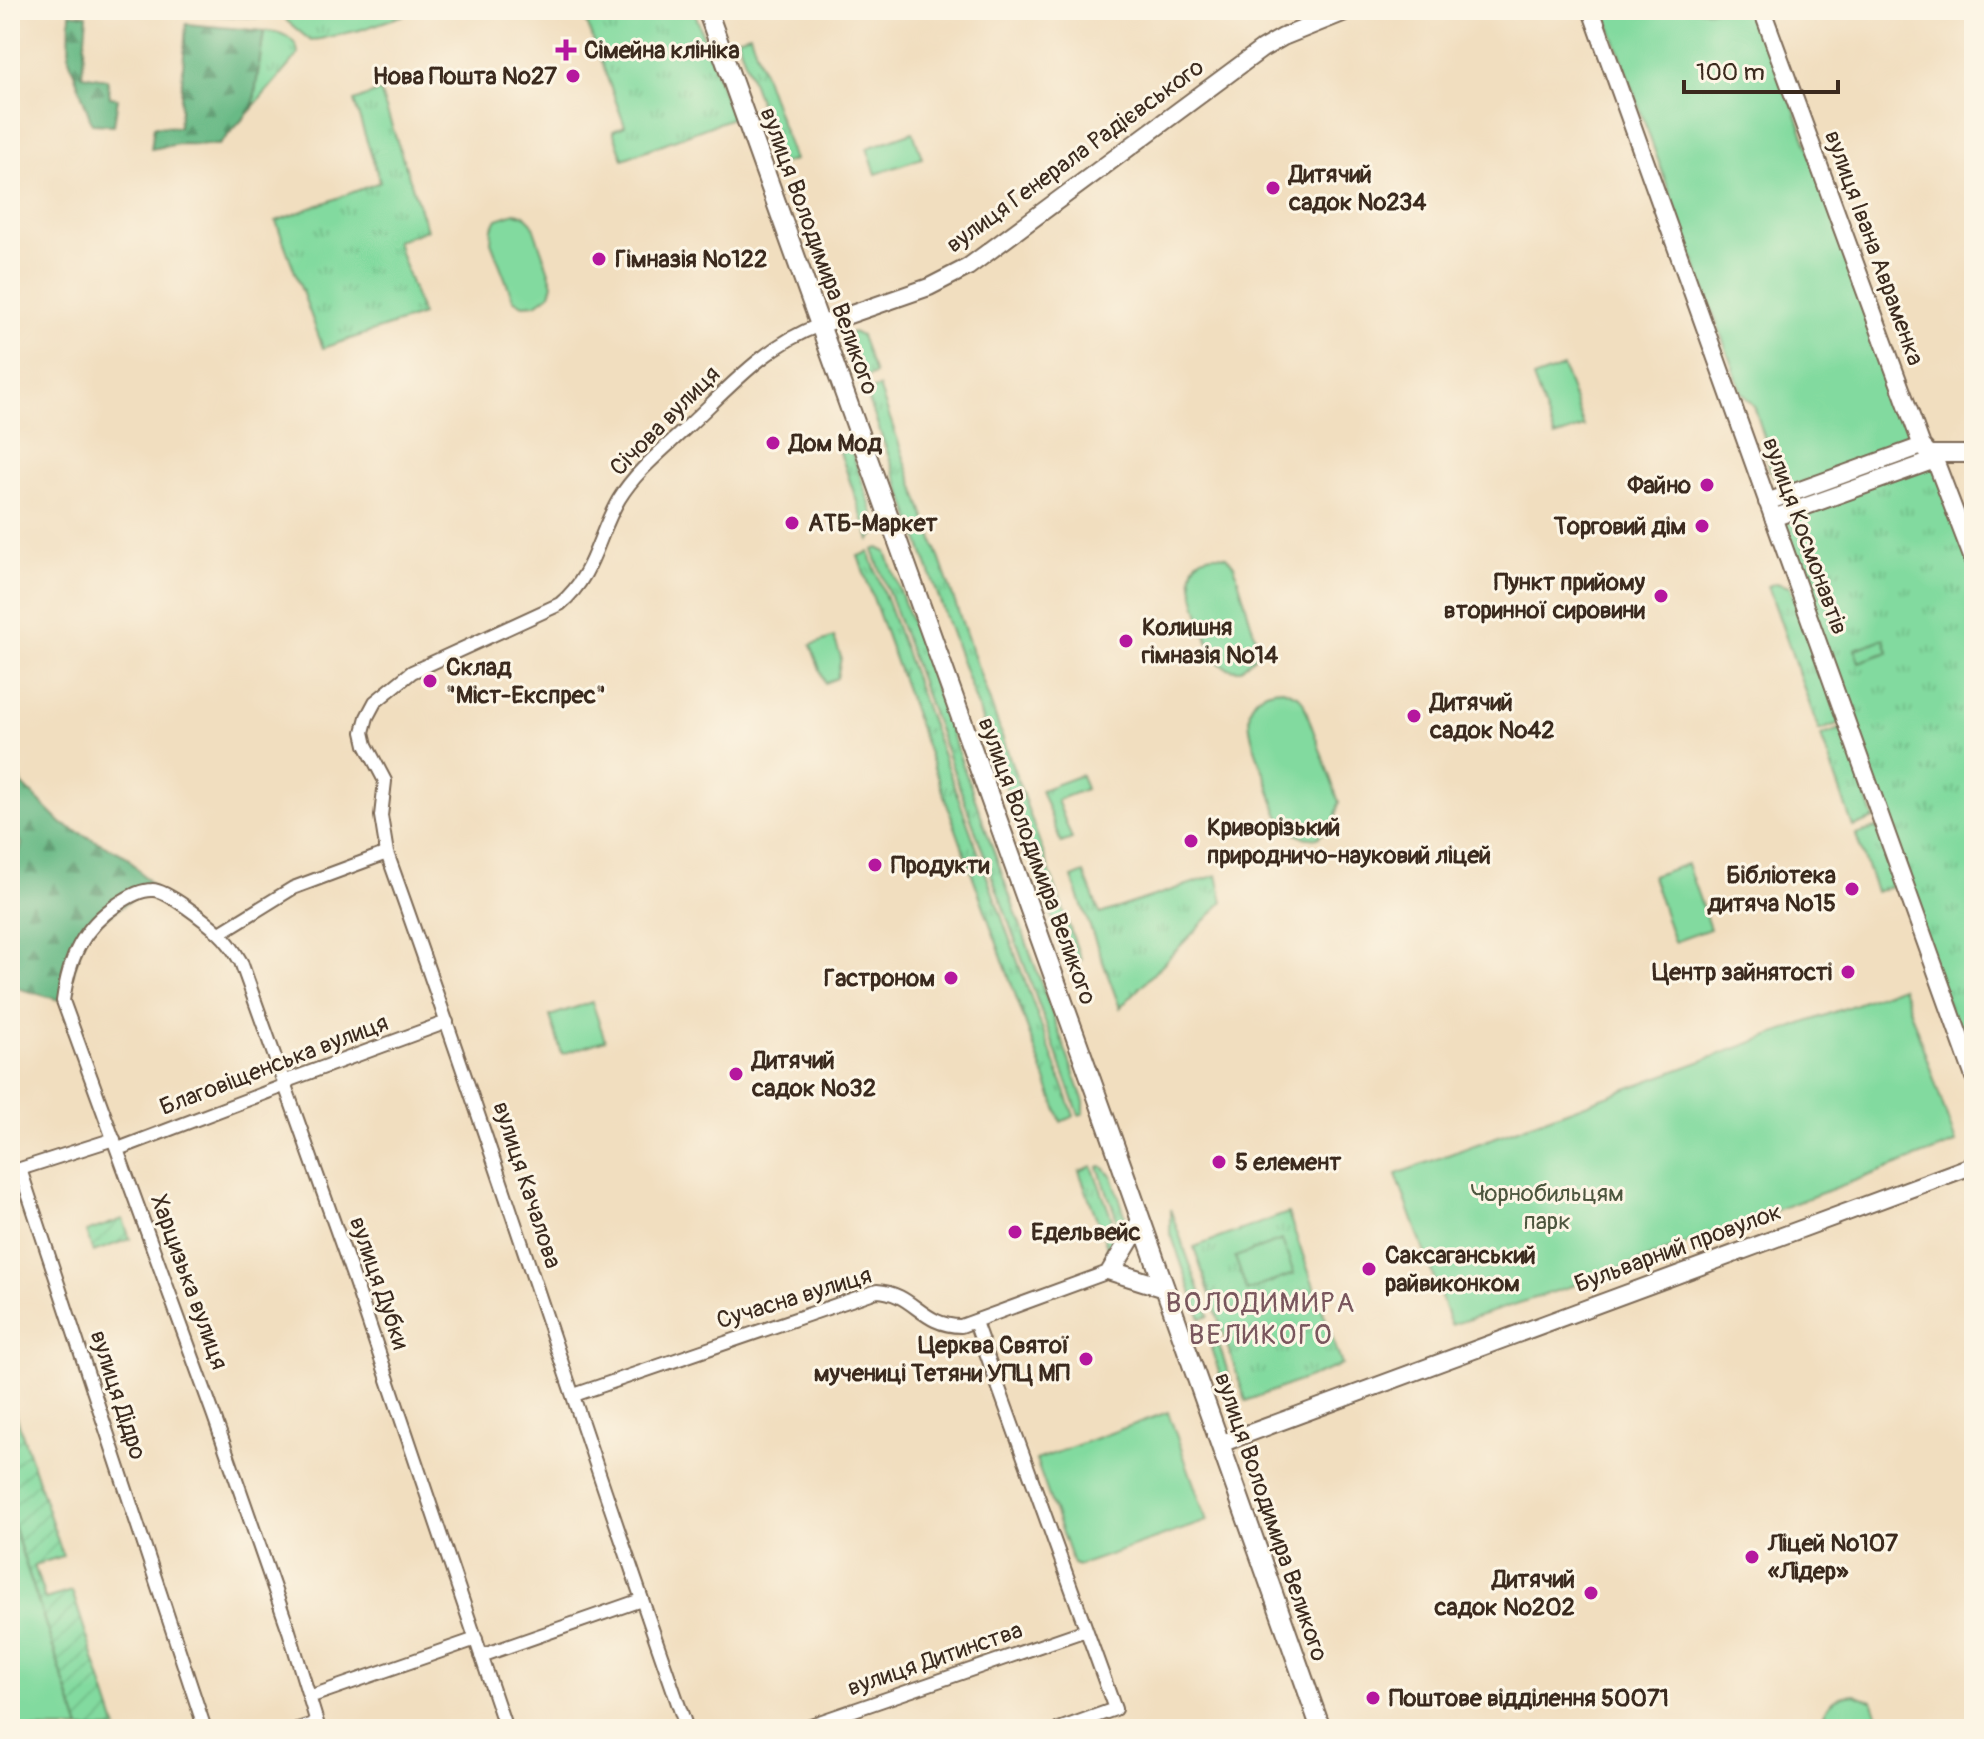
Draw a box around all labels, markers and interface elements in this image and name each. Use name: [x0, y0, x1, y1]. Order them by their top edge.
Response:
place label: Сімейна клініка: [584, 36, 740, 65]
marker: Сімейна клініка: [555, 39, 577, 61]
scale bar: [1684, 44, 1838, 94]
street label: вулиця Генерала Радієвського: [940, 53, 1210, 259]
text: 100 m: [1696, 58, 1765, 87]
place label: Нова Пошта №27: [373, 62, 557, 91]
marker: Нова Пошта №27: [564, 67, 582, 85]
street label: вулиця Володимира Великого: [754, 104, 885, 399]
street label: вулиця Івана Авраменка: [1818, 127, 1930, 369]
place label: Дитячий садок №234: [1287, 160, 1426, 217]
marker: Дитячий садок №234: [1264, 179, 1282, 197]
place label: Гімназія №122: [615, 245, 767, 274]
marker: Гімназія №122: [590, 250, 608, 268]
street label: Січова вулиця: [604, 360, 726, 482]
place label: Дом Мод: [787, 429, 882, 458]
marker: Дом Мод: [764, 434, 782, 452]
street label: вулиця Космонавтів: [1756, 434, 1854, 638]
place label: Файно: [1626, 471, 1691, 500]
marker: Файно: [1698, 476, 1716, 494]
place label: АТБ-Маркет: [808, 509, 939, 538]
place label: Торговий дім: [1553, 512, 1686, 541]
marker: АТБ-Маркет: [783, 514, 801, 532]
marker: Торговий дім: [1693, 517, 1711, 535]
place label: Пункт прийому вторинної сировини: [1444, 568, 1646, 625]
marker: Пункт прийому вторинної сировини: [1652, 587, 1670, 605]
place label: Колишня гімназія №14: [1141, 613, 1278, 670]
marker: Колишня гімназія №14: [1117, 632, 1135, 650]
place label: Склад "Міст-Експрес": [446, 653, 606, 710]
marker: Склад "Міст-Експрес": [421, 672, 439, 690]
place label: Дитячий садок №42: [1428, 688, 1555, 745]
marker: Дитячий садок №42: [1405, 707, 1423, 725]
street label: вулиця Володимира Великого: [972, 714, 1103, 1009]
place label: Криворізький природничо-науковий ліцей: [1207, 813, 1491, 870]
marker: Криворізький природничо-науковий ліцей: [1182, 832, 1200, 850]
place label: Продукти: [891, 851, 990, 880]
marker: Продукти: [866, 856, 884, 874]
place label: Бібліотека дитяча №15: [1707, 861, 1836, 918]
marker: Бібліотека дитяча №15: [1843, 880, 1861, 898]
place label: Центр зайнятості: [1652, 958, 1832, 987]
marker: Центр зайнятості: [1839, 963, 1857, 981]
place label: Гастроном: [824, 964, 935, 993]
marker: Гастроном: [942, 969, 960, 987]
street label: Благовіщенська вулиця: [156, 1008, 392, 1122]
place label: Дитячий садок №32: [750, 1046, 876, 1103]
marker: Дитячий садок №32: [727, 1065, 745, 1083]
street label: вулиця Качалова: [486, 1098, 568, 1272]
place label: 5 елемент: [1235, 1148, 1342, 1177]
marker: 5 елемент: [1210, 1153, 1228, 1171]
park label: Чорнобильцям парк: [1470, 1179, 1624, 1236]
street label: Харцизька вулиця: [144, 1191, 234, 1373]
street label: Бульварний провулок: [1570, 1197, 1786, 1299]
street label: вулиця Дубки: [343, 1213, 415, 1353]
place label: Едельвейс: [1031, 1218, 1141, 1247]
marker: Едельвейс: [1006, 1223, 1024, 1241]
place label: Саксаганський райвиконком: [1385, 1241, 1536, 1298]
marker: Саксаганський райвиконком: [1360, 1260, 1378, 1278]
street label: Сучасна вулиця: [713, 1261, 875, 1335]
district label: ВОЛОДИМИРА ВЕЛИКОГО: [1166, 1286, 1356, 1353]
street label: вулиця Дідро: [83, 1327, 153, 1463]
place label: Церква Святої мучениці Тетяни УПЦ МП: [814, 1331, 1071, 1388]
marker: Церква Святої мучениці Тетяни УПЦ МП: [1077, 1350, 1095, 1368]
street label: вулиця Володимира Великого: [1208, 1369, 1334, 1665]
place label: Ліцей №107 «Лідер»: [1767, 1529, 1898, 1586]
marker: Ліцей №107 «Лідер»: [1743, 1548, 1761, 1566]
place label: Дитячий садок №202: [1433, 1565, 1575, 1622]
marker: Дитячий садок №202: [1582, 1584, 1600, 1602]
street label: вулиця Дитинства: [844, 1615, 1026, 1703]
place label: Поштове відділення 50071: [1389, 1684, 1669, 1713]
marker: Поштове відділення 50071: [1364, 1689, 1382, 1707]

